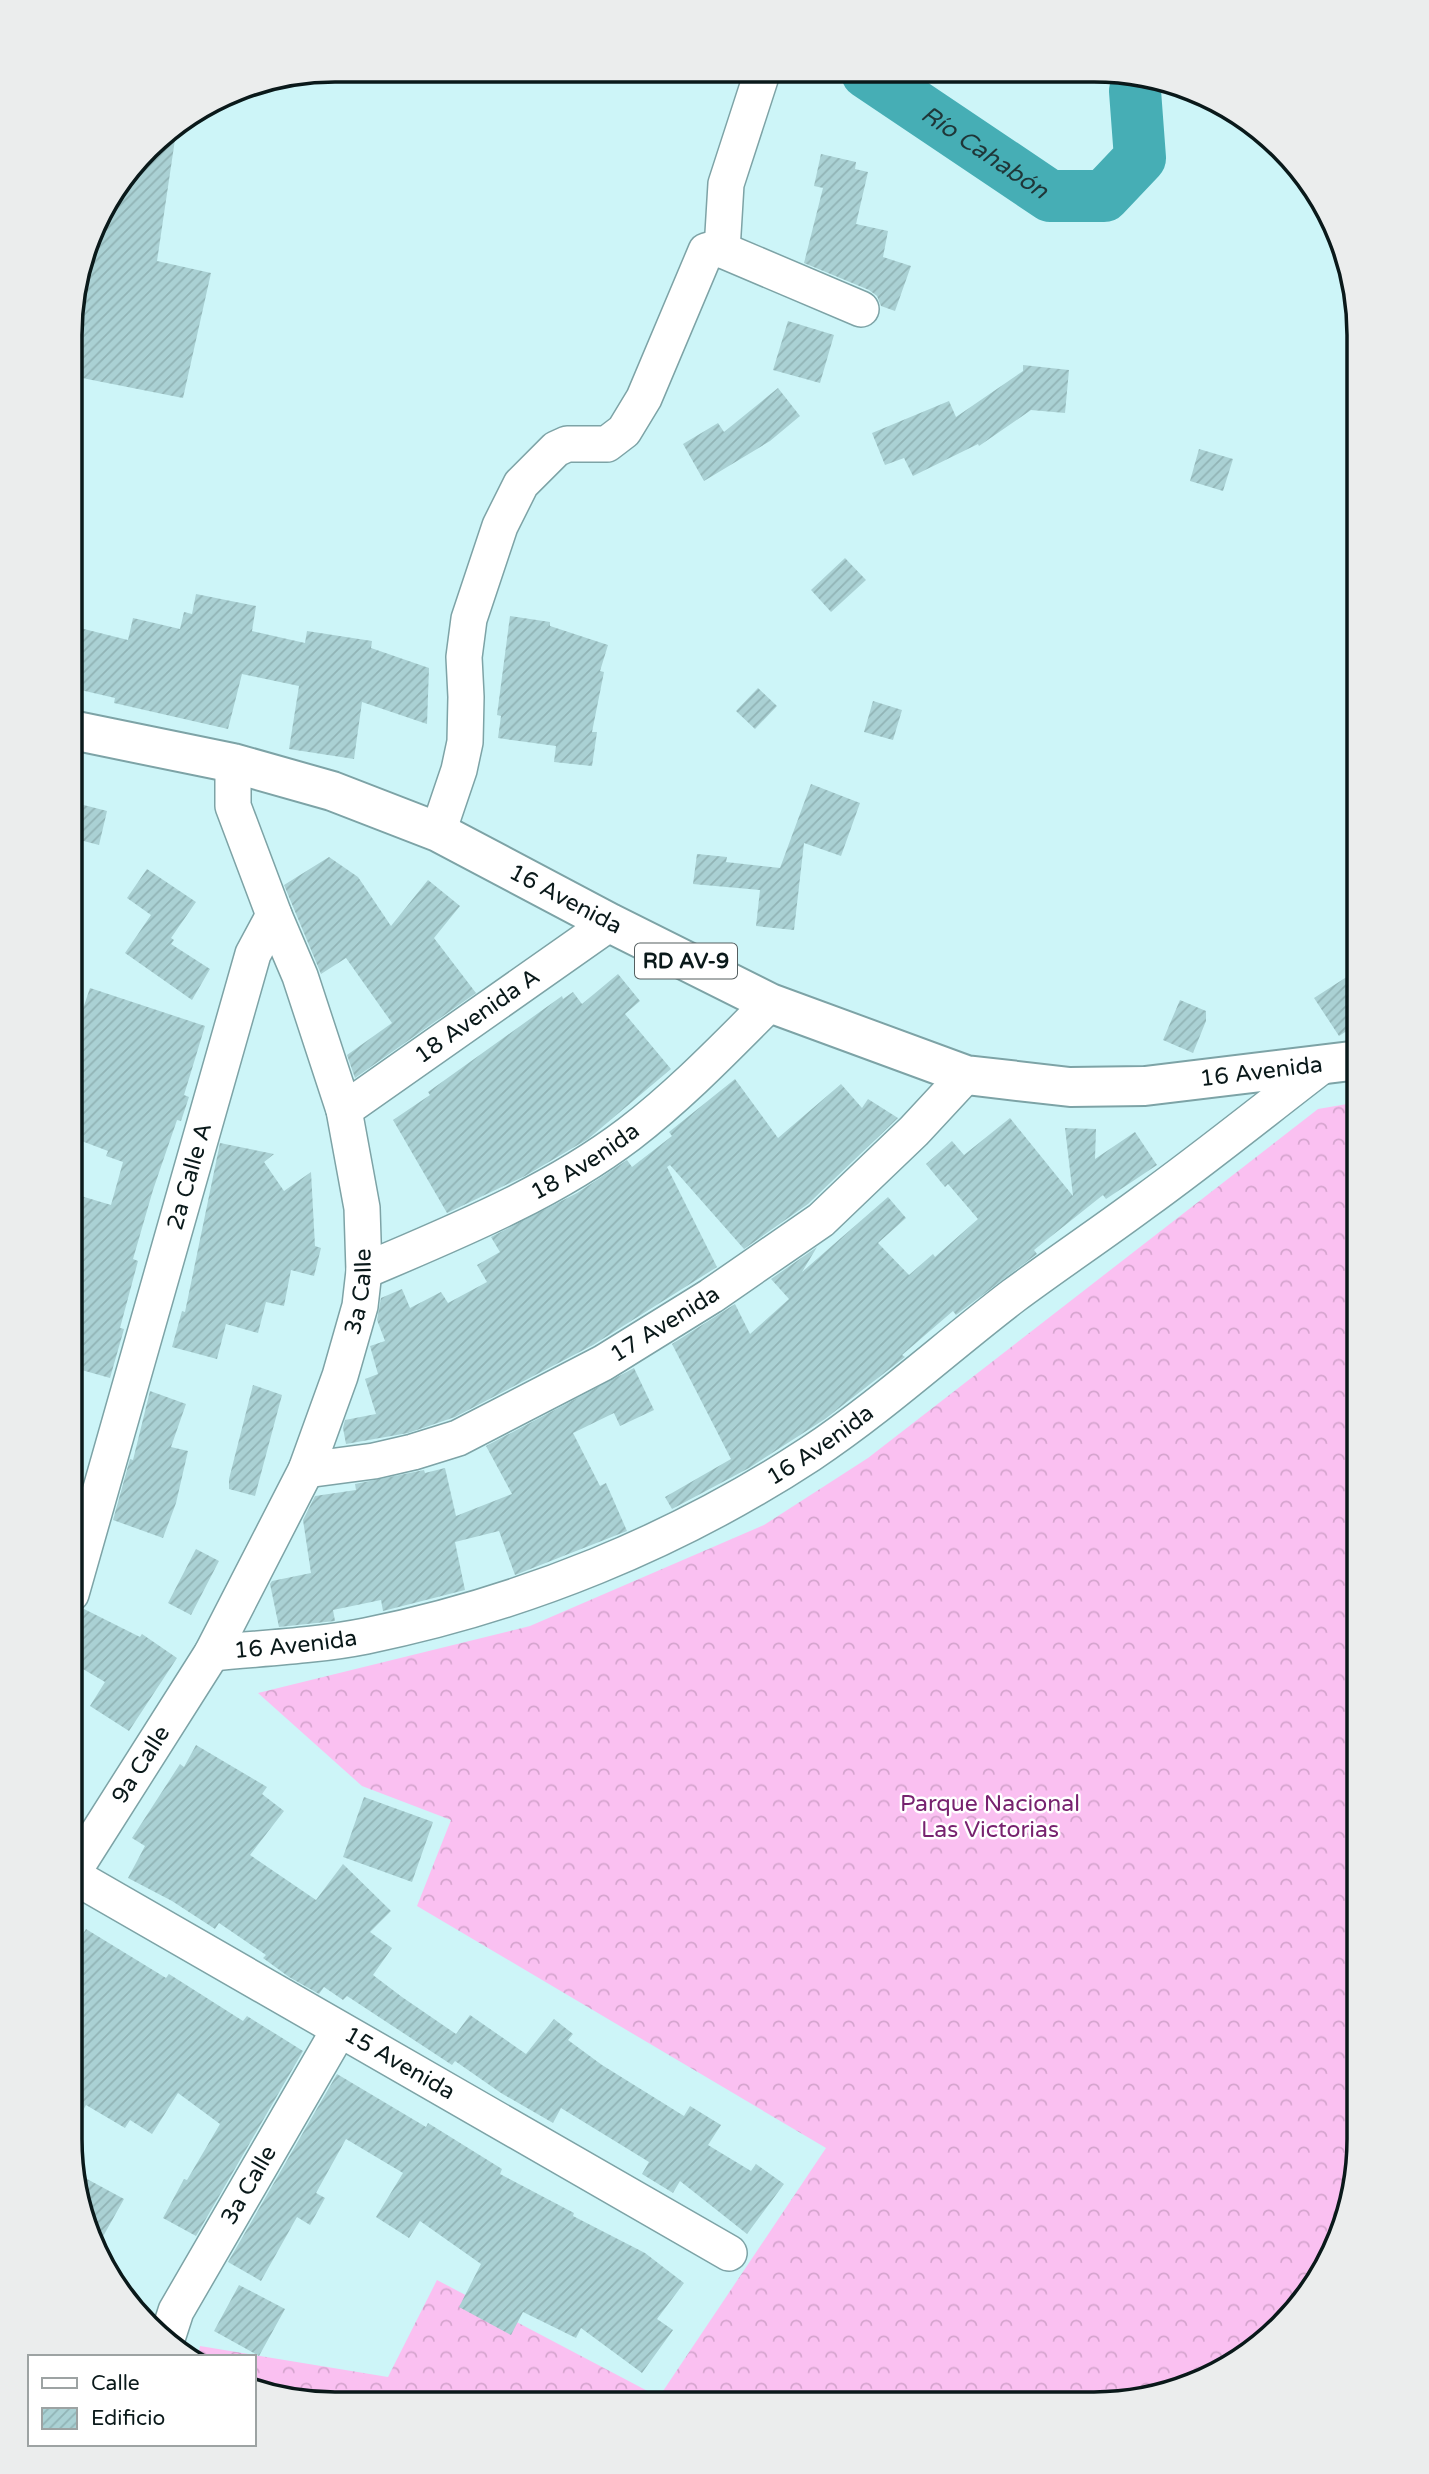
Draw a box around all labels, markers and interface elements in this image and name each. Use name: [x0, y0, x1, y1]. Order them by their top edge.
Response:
water label: Río Cahabón: [916, 99, 1055, 206]
street label: 16 Avenida: [504, 858, 626, 941]
road number: RD AV-9: [635, 944, 737, 978]
street label: 18 Avenida A: [409, 963, 545, 1070]
street label: 16 Avenida: [1198, 1051, 1324, 1093]
street label: 18 Avenida: [526, 1117, 645, 1207]
street label: 2a Calle A: [161, 1120, 218, 1233]
street label: 3a Calle: [339, 1248, 378, 1338]
street label: 17 Avenida: [605, 1280, 725, 1369]
street label: 16 Avenida: [762, 1399, 879, 1492]
street label: 16 Avenida: [233, 1624, 359, 1665]
street label: 9a Calle: [106, 1721, 176, 1809]
park label: Parque Nacional Las Victorias: [900, 1790, 1080, 1844]
street label: 15 Avenida: [339, 2021, 460, 2106]
street label: 3a Calle: [215, 2141, 283, 2230]
legend: [28, 2355, 256, 2446]
text: Calle: [91, 2371, 140, 2396]
text: Edificio: [91, 2406, 165, 2431]

